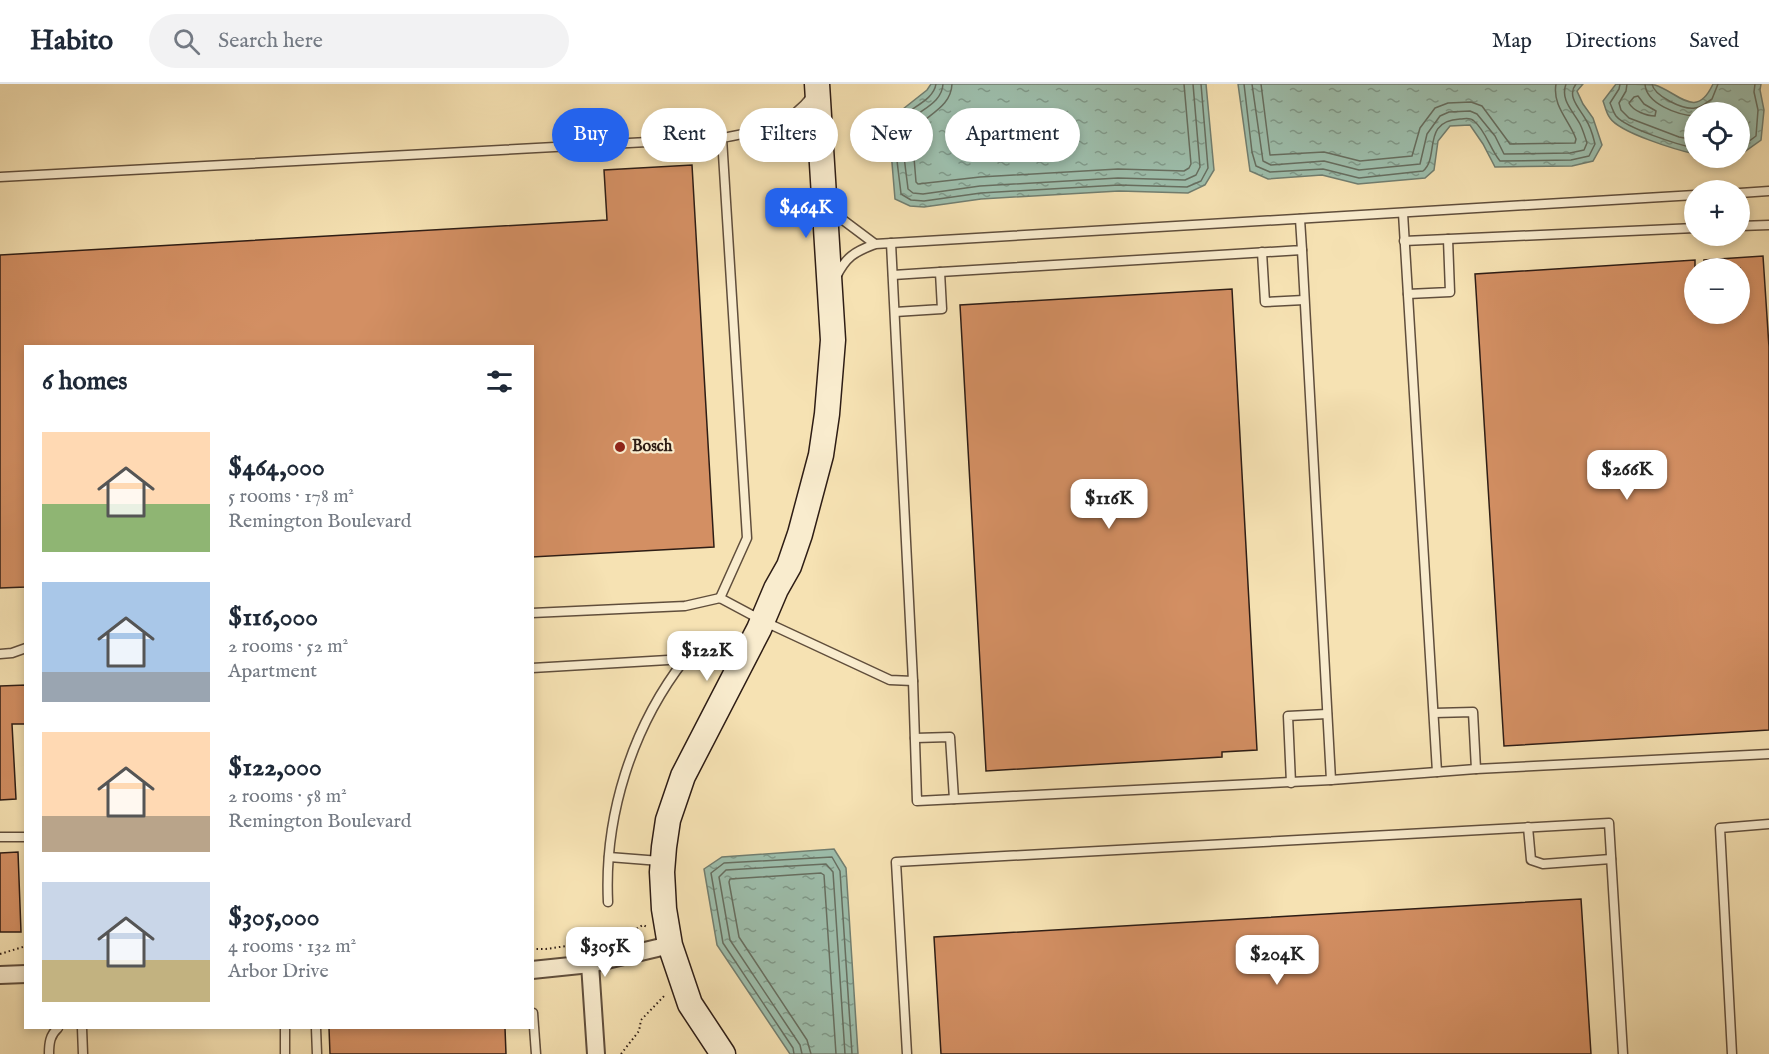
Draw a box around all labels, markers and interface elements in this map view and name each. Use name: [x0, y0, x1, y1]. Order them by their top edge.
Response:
search box: [149, 14, 569, 68]
text: Habito: [30, 24, 113, 59]
icon: search: [170, 25, 203, 58]
text: Search here: [218, 27, 323, 55]
text: Map: [1492, 28, 1532, 55]
text: Directions: [1565, 28, 1656, 55]
text: Saved: [1689, 28, 1739, 55]
map controls: [1684, 102, 1750, 324]
button: locate: [1684, 102, 1750, 168]
chip: Buy: [552, 108, 629, 162]
chip: Rent: [641, 108, 727, 162]
chip: Filters: [739, 108, 838, 162]
chip: New: [850, 108, 933, 162]
chip: Apartment: [945, 108, 1080, 162]
button: +: [1684, 180, 1750, 246]
pin: $464K: [764, 188, 848, 239]
text: $464K: [779, 195, 833, 220]
button: −: [1684, 258, 1750, 324]
text: 6 homes: [42, 365, 127, 398]
icon: filters: [483, 365, 516, 398]
place label: Bosch: [632, 437, 673, 457]
marker: Bosch: [613, 440, 627, 454]
pin: $266K: [1585, 450, 1669, 501]
text: $464,000: [228, 451, 325, 484]
icon: home: [90, 456, 162, 528]
text: $266K: [1601, 457, 1653, 482]
pin: $116K: [1067, 479, 1151, 530]
text: 5 rooms · 178 m²: [228, 484, 354, 509]
text: $116K: [1085, 486, 1133, 511]
text: Remington Boulevard: [228, 509, 412, 534]
text: $116,000: [228, 601, 318, 634]
icon: home: [90, 606, 162, 678]
pin: $122K: [665, 631, 749, 682]
text: 2 rooms · 52 m²: [228, 634, 348, 659]
text: $122K: [681, 638, 733, 663]
text: Apartment: [228, 659, 317, 684]
text: $122,000: [228, 751, 322, 784]
icon: home: [90, 756, 162, 828]
text: 2 rooms · 58 m²: [228, 784, 347, 809]
text: Remington Boulevard: [228, 809, 412, 834]
text: $305,000: [228, 901, 320, 934]
icon: home: [90, 906, 162, 978]
pin: $305K: [563, 927, 647, 978]
text: 4 rooms · 132 m²: [228, 934, 356, 959]
text: $305K: [580, 934, 630, 959]
pin: $204K: [1235, 935, 1319, 986]
text: $204K: [1250, 942, 1304, 967]
text: Arbor Drive: [228, 959, 329, 984]

